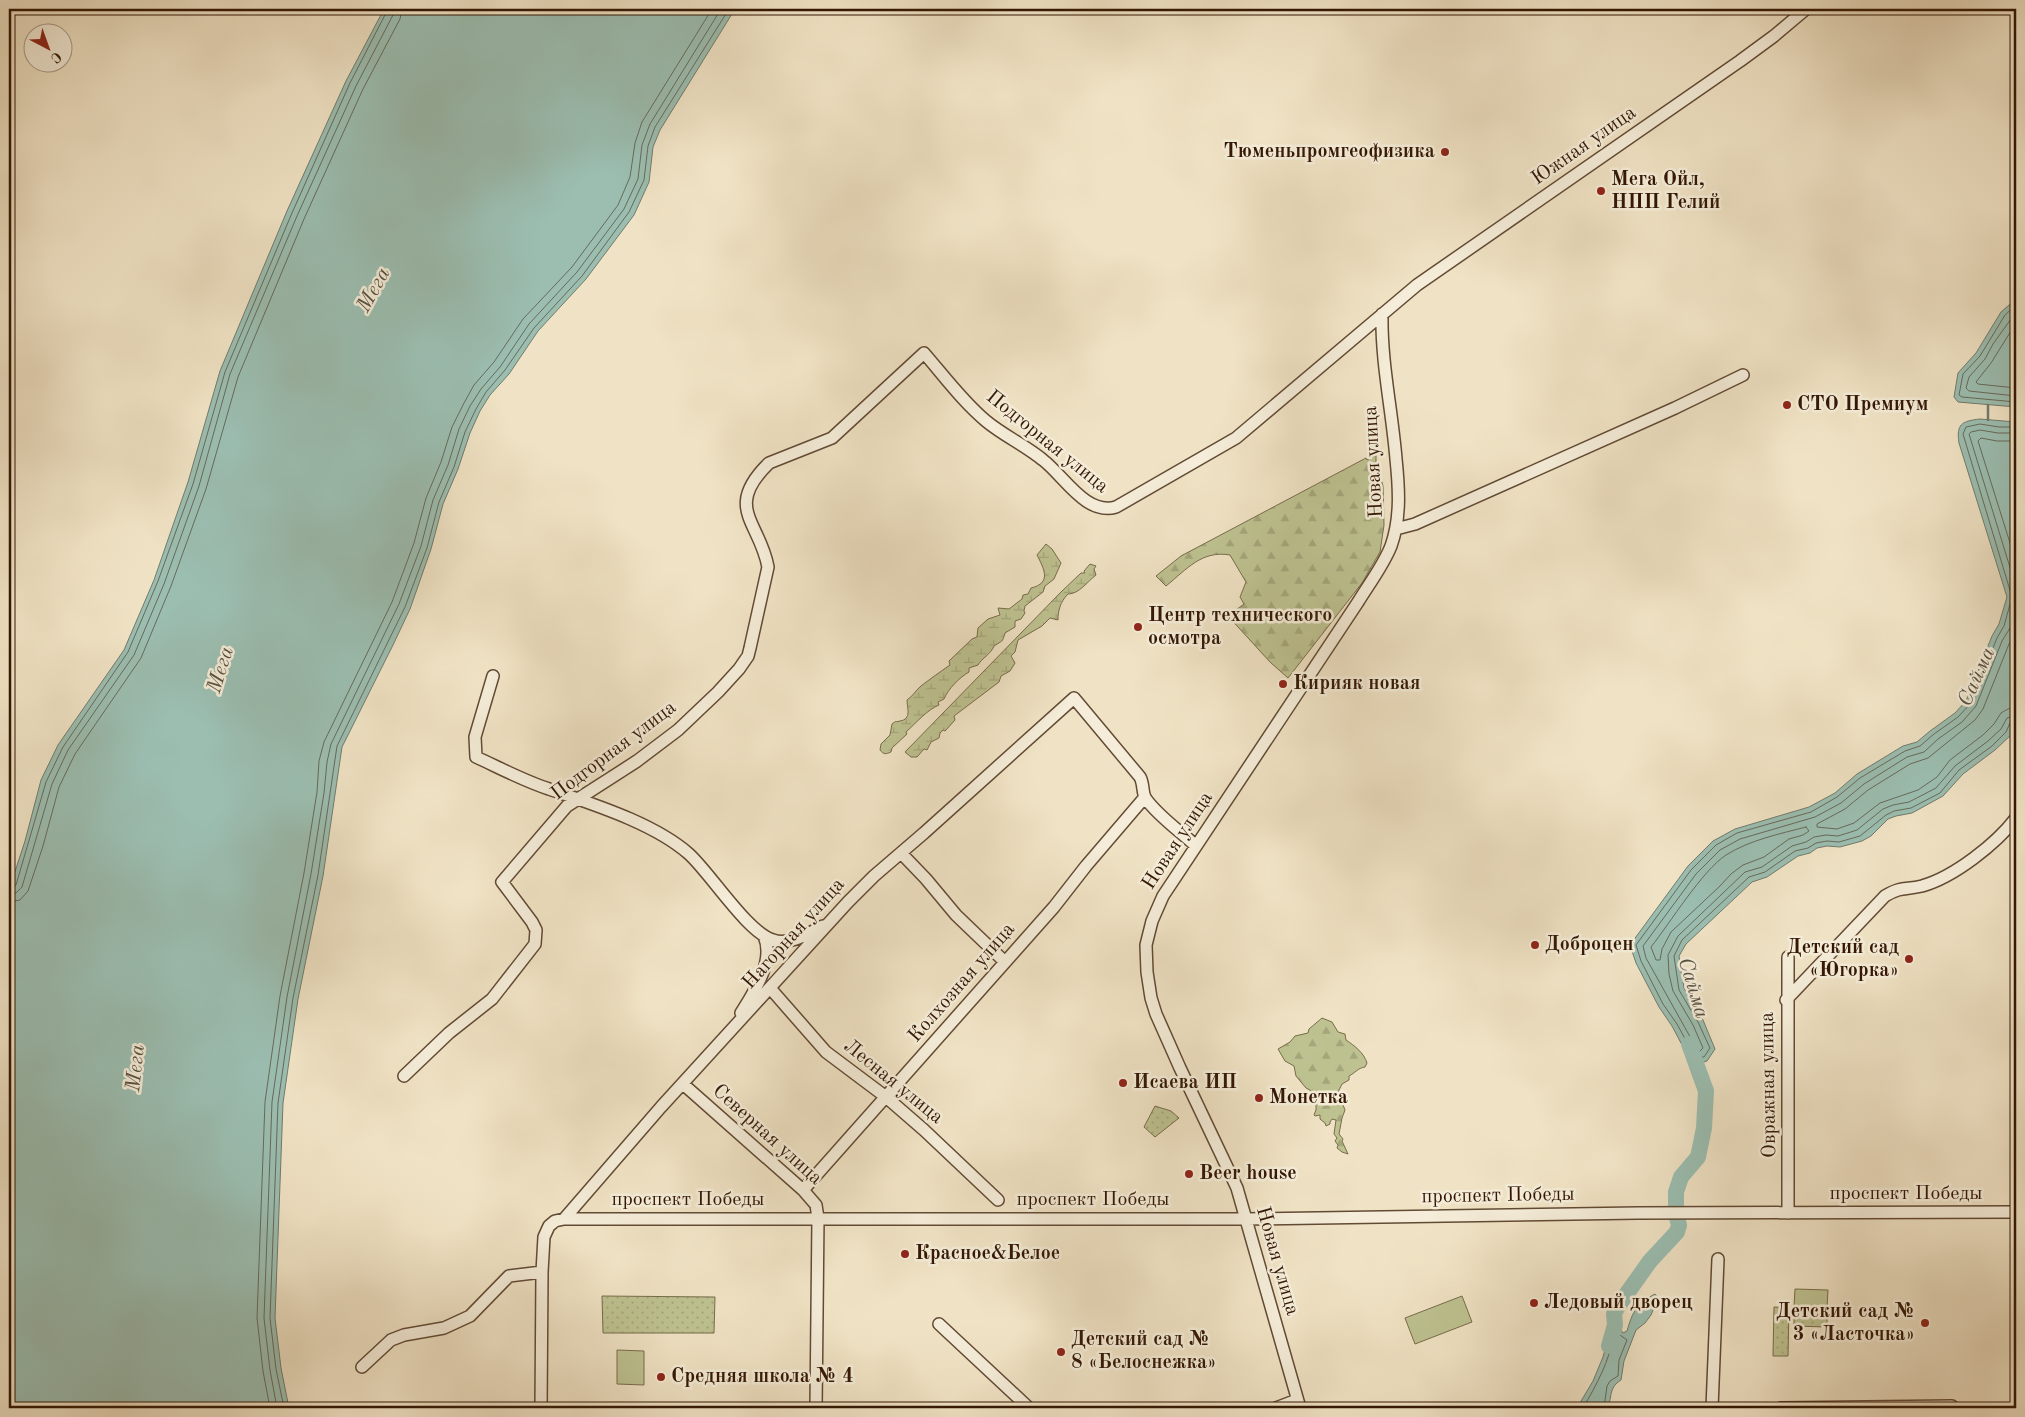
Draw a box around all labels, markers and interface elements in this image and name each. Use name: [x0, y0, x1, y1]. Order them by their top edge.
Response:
north arrow: [22, 22, 72, 72]
text: С: [48, 49, 64, 65]
street label: Южная улица: [1528, 103, 1640, 189]
place label: Тюменьпромгеофизика: [1223, 142, 1435, 162]
marker: Тюменьпромгеофизика: [1439, 146, 1451, 158]
place label: Мега Ойл, НПП Гелий: [1611, 170, 1720, 213]
marker: Мега Ойл, НПП Гелий: [1595, 185, 1607, 197]
water label: Мега: [353, 264, 395, 317]
street label: Подгорная улица: [982, 387, 1112, 497]
place label: СТО Премиум: [1797, 395, 1929, 415]
marker: СТО Премиум: [1781, 399, 1793, 411]
street label: Новая улица: [1361, 405, 1387, 519]
place label: Центр технического осмотра: [1148, 606, 1332, 649]
marker: Центр технического осмотра: [1132, 621, 1144, 633]
water label: Мега: [204, 644, 238, 697]
water label: Сайма: [1955, 644, 1999, 710]
place label: Кирияк новая: [1293, 674, 1421, 694]
marker: Кирияк новая: [1277, 678, 1289, 690]
street label: Подгорная улица: [548, 698, 680, 804]
street label: Новая улица: [1139, 788, 1217, 894]
street label: Нагорная улица: [739, 875, 849, 993]
street label: Колхозная улица: [905, 919, 1019, 1047]
place label: Доброцен: [1545, 935, 1633, 955]
place label: Детский сад «Югорка»: [1787, 938, 1899, 981]
marker: Доброцен: [1529, 939, 1541, 951]
marker: Детский сад «Югорка»: [1903, 953, 1915, 965]
water label: Сайма: [1674, 955, 1712, 1021]
street label: Овражная улица: [1758, 1012, 1780, 1158]
street label: Лесная улица: [840, 1036, 947, 1128]
water label: Мега: [123, 1043, 149, 1094]
place label: Исаева ИП: [1133, 1073, 1237, 1093]
marker: Исаева ИП: [1117, 1077, 1129, 1089]
street label: Северная улица: [708, 1081, 826, 1189]
place label: Монетка: [1269, 1088, 1348, 1108]
marker: Монетка: [1253, 1092, 1265, 1104]
place label: Beer house: [1199, 1164, 1297, 1184]
marker: Beer house: [1183, 1168, 1195, 1180]
street label: проспект Победы: [1830, 1184, 1983, 1204]
street label: проспект Победы: [1421, 1185, 1575, 1207]
street label: проспект Победы: [612, 1190, 765, 1210]
street label: проспект Победы: [1017, 1190, 1170, 1210]
street label: Новая улица: [1252, 1204, 1302, 1318]
place label: Красное&Белое: [915, 1244, 1060, 1264]
marker: Красное&Белое: [899, 1248, 911, 1260]
place label: Ледовый дворец: [1544, 1293, 1693, 1313]
marker: Ледовый дворец: [1528, 1297, 1540, 1309]
place label: Детский сад № 3 «Ласточка»: [1776, 1302, 1915, 1345]
marker: Детский сад № 3 «Ласточка»: [1919, 1317, 1931, 1329]
place label: Детский сад № 8 «Белоснежка»: [1071, 1330, 1217, 1373]
marker: Детский сад № 8 «Белоснежка»: [1055, 1346, 1067, 1358]
place label: Средняя школа № 4: [671, 1367, 854, 1387]
marker: Средняя школа № 4: [655, 1371, 667, 1383]

